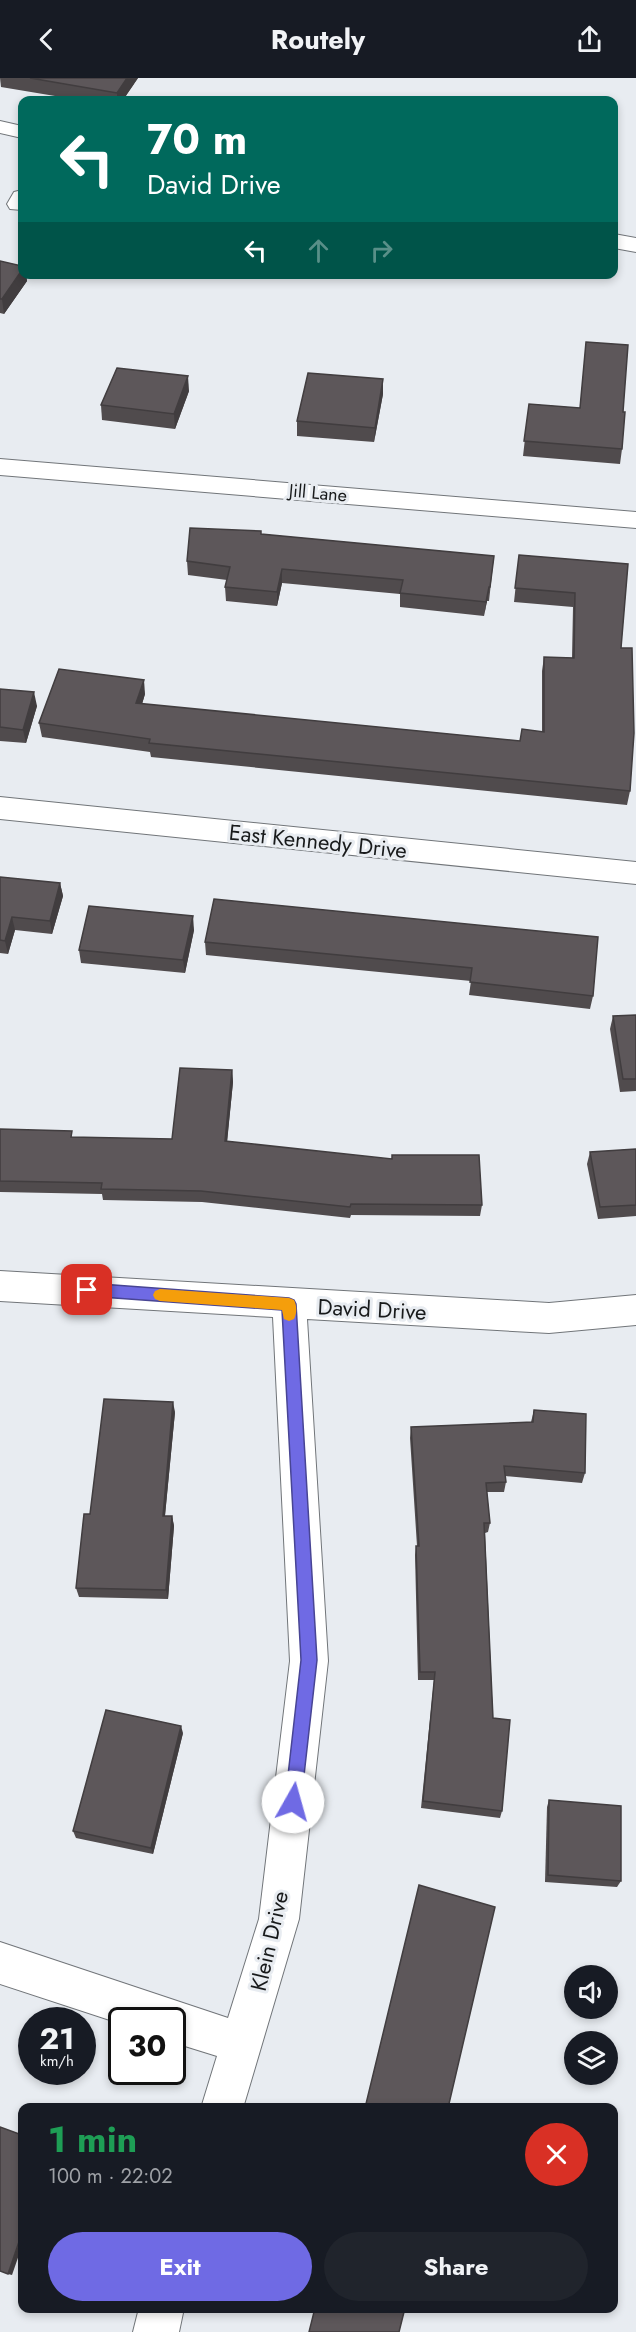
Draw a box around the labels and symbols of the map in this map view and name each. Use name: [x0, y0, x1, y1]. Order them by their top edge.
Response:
street label: Jill Lane: [286, 477, 348, 508]
street label: East Kennedy Drive: [227, 816, 409, 866]
pin: [61, 1264, 112, 1315]
street label: David Drive: [317, 1290, 427, 1328]
position arrow: [261, 1770, 325, 1834]
street label: Klein Drive: [242, 1888, 296, 1994]
speed limit sign: 30: [108, 2007, 186, 2085]

